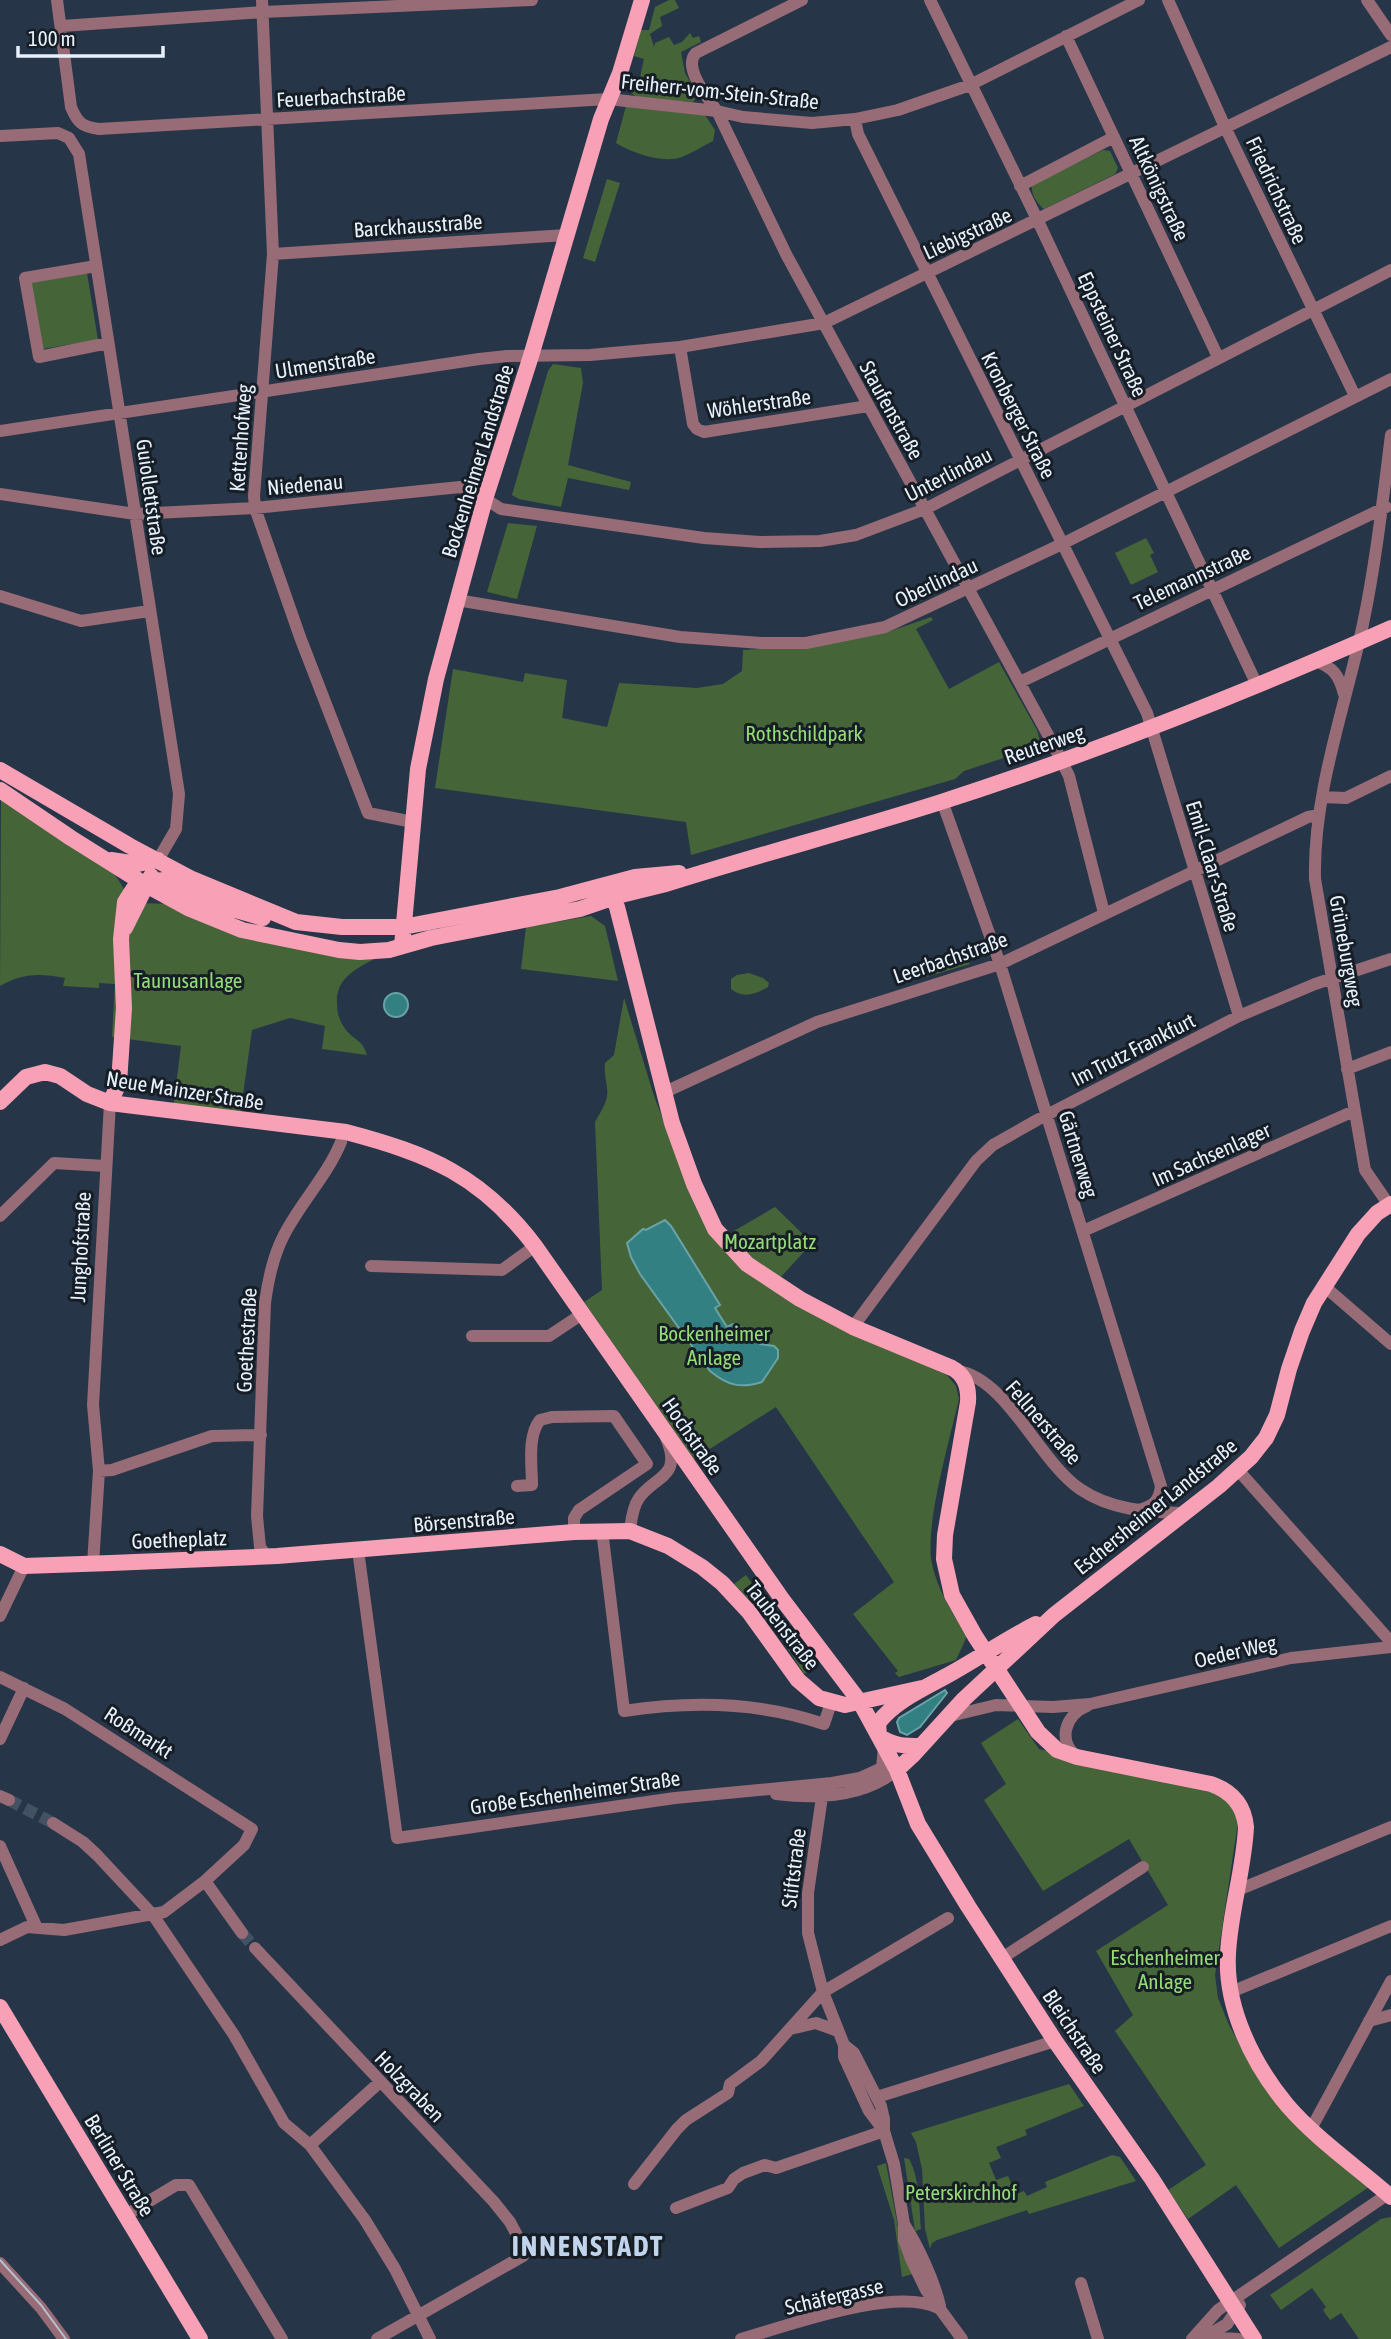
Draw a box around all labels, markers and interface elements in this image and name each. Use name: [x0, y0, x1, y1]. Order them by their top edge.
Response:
scale bar: [18, 14, 163, 58]
text: 100 m: [28, 26, 76, 50]
street label: Freiherr-vom-Stein-Straße: [620, 69, 820, 113]
street label: Feuerbachstraße: [276, 81, 406, 111]
street label: Altkönigstraße: [1125, 132, 1195, 244]
street label: Friedrichstraße: [1242, 132, 1312, 248]
street label: Liebigstraße: [919, 202, 1015, 264]
street label: Barckhausstraße: [353, 209, 483, 241]
street label: Eppsteiner Straße: [1074, 268, 1152, 400]
street label: Ulmenstraße: [273, 343, 377, 383]
street label: Kronberger Straße: [977, 348, 1061, 482]
street label: Staufenstraße: [855, 357, 929, 463]
street label: Bockenheimer Landstraße: [436, 361, 518, 561]
street label: Kettenhofweg: [224, 383, 256, 493]
street label: Wöhlerstraße: [706, 384, 812, 422]
street label: Guiollettstraße: [132, 437, 172, 557]
street label: Unterlindau: [900, 442, 996, 506]
street label: Niedenau: [266, 469, 344, 499]
street label: Telemannstraße: [1130, 539, 1254, 615]
street label: Oberlindau: [891, 552, 981, 612]
street label: Reuterweg: [1001, 719, 1087, 769]
park label: Rothschildpark: [745, 721, 863, 745]
street label: Emil-Claar-Straße: [1182, 798, 1244, 934]
street label: Grüneburgweg: [1325, 893, 1369, 1009]
street label: Leerbachstraße: [890, 926, 1010, 988]
park label: Taunusanlage: [134, 968, 242, 992]
street label: Im Trutz Frankfurt: [1067, 1008, 1199, 1090]
street label: Neue Mainzer Straße: [105, 1066, 265, 1114]
street label: Gärtnerweg: [1054, 1108, 1104, 1200]
street label: Im Sachsenlager: [1148, 1117, 1274, 1191]
street label: Junghofstraße: [65, 1191, 95, 1303]
park label: Mozartplatz: [724, 1229, 816, 1253]
street label: Goethestraße: [231, 1287, 261, 1393]
park label: Bockenheimer Anlage: [658, 1321, 771, 1369]
street label: Fellnerstraße: [1001, 1375, 1087, 1469]
street label: Hochstraße: [658, 1393, 728, 1479]
street label: Eschersheimer Landstraße: [1069, 1433, 1241, 1579]
street label: Börsenstraße: [412, 1504, 516, 1536]
street label: Goetheplatz: [131, 1525, 227, 1553]
street label: Taubenstraße: [741, 1576, 825, 1674]
street label: Oeder Weg: [1192, 1630, 1278, 1672]
street label: Roßmarkt: [100, 1701, 178, 1763]
street label: Große Eschenheimer Straße: [469, 1765, 681, 1819]
street label: Stiftstraße: [776, 1827, 810, 1909]
park label: Eschenheimer Anlage: [1110, 1945, 1221, 1993]
street label: Bleichstraße: [1038, 1984, 1112, 2078]
street label: Holzgraben: [370, 2045, 450, 2127]
street label: Berliner Straße: [80, 2110, 160, 2220]
park label: Peterskirchhof: [905, 2180, 1017, 2204]
district label: INNENSTADT: [512, 2230, 664, 2262]
street label: Schäfergasse: [782, 2273, 886, 2319]

